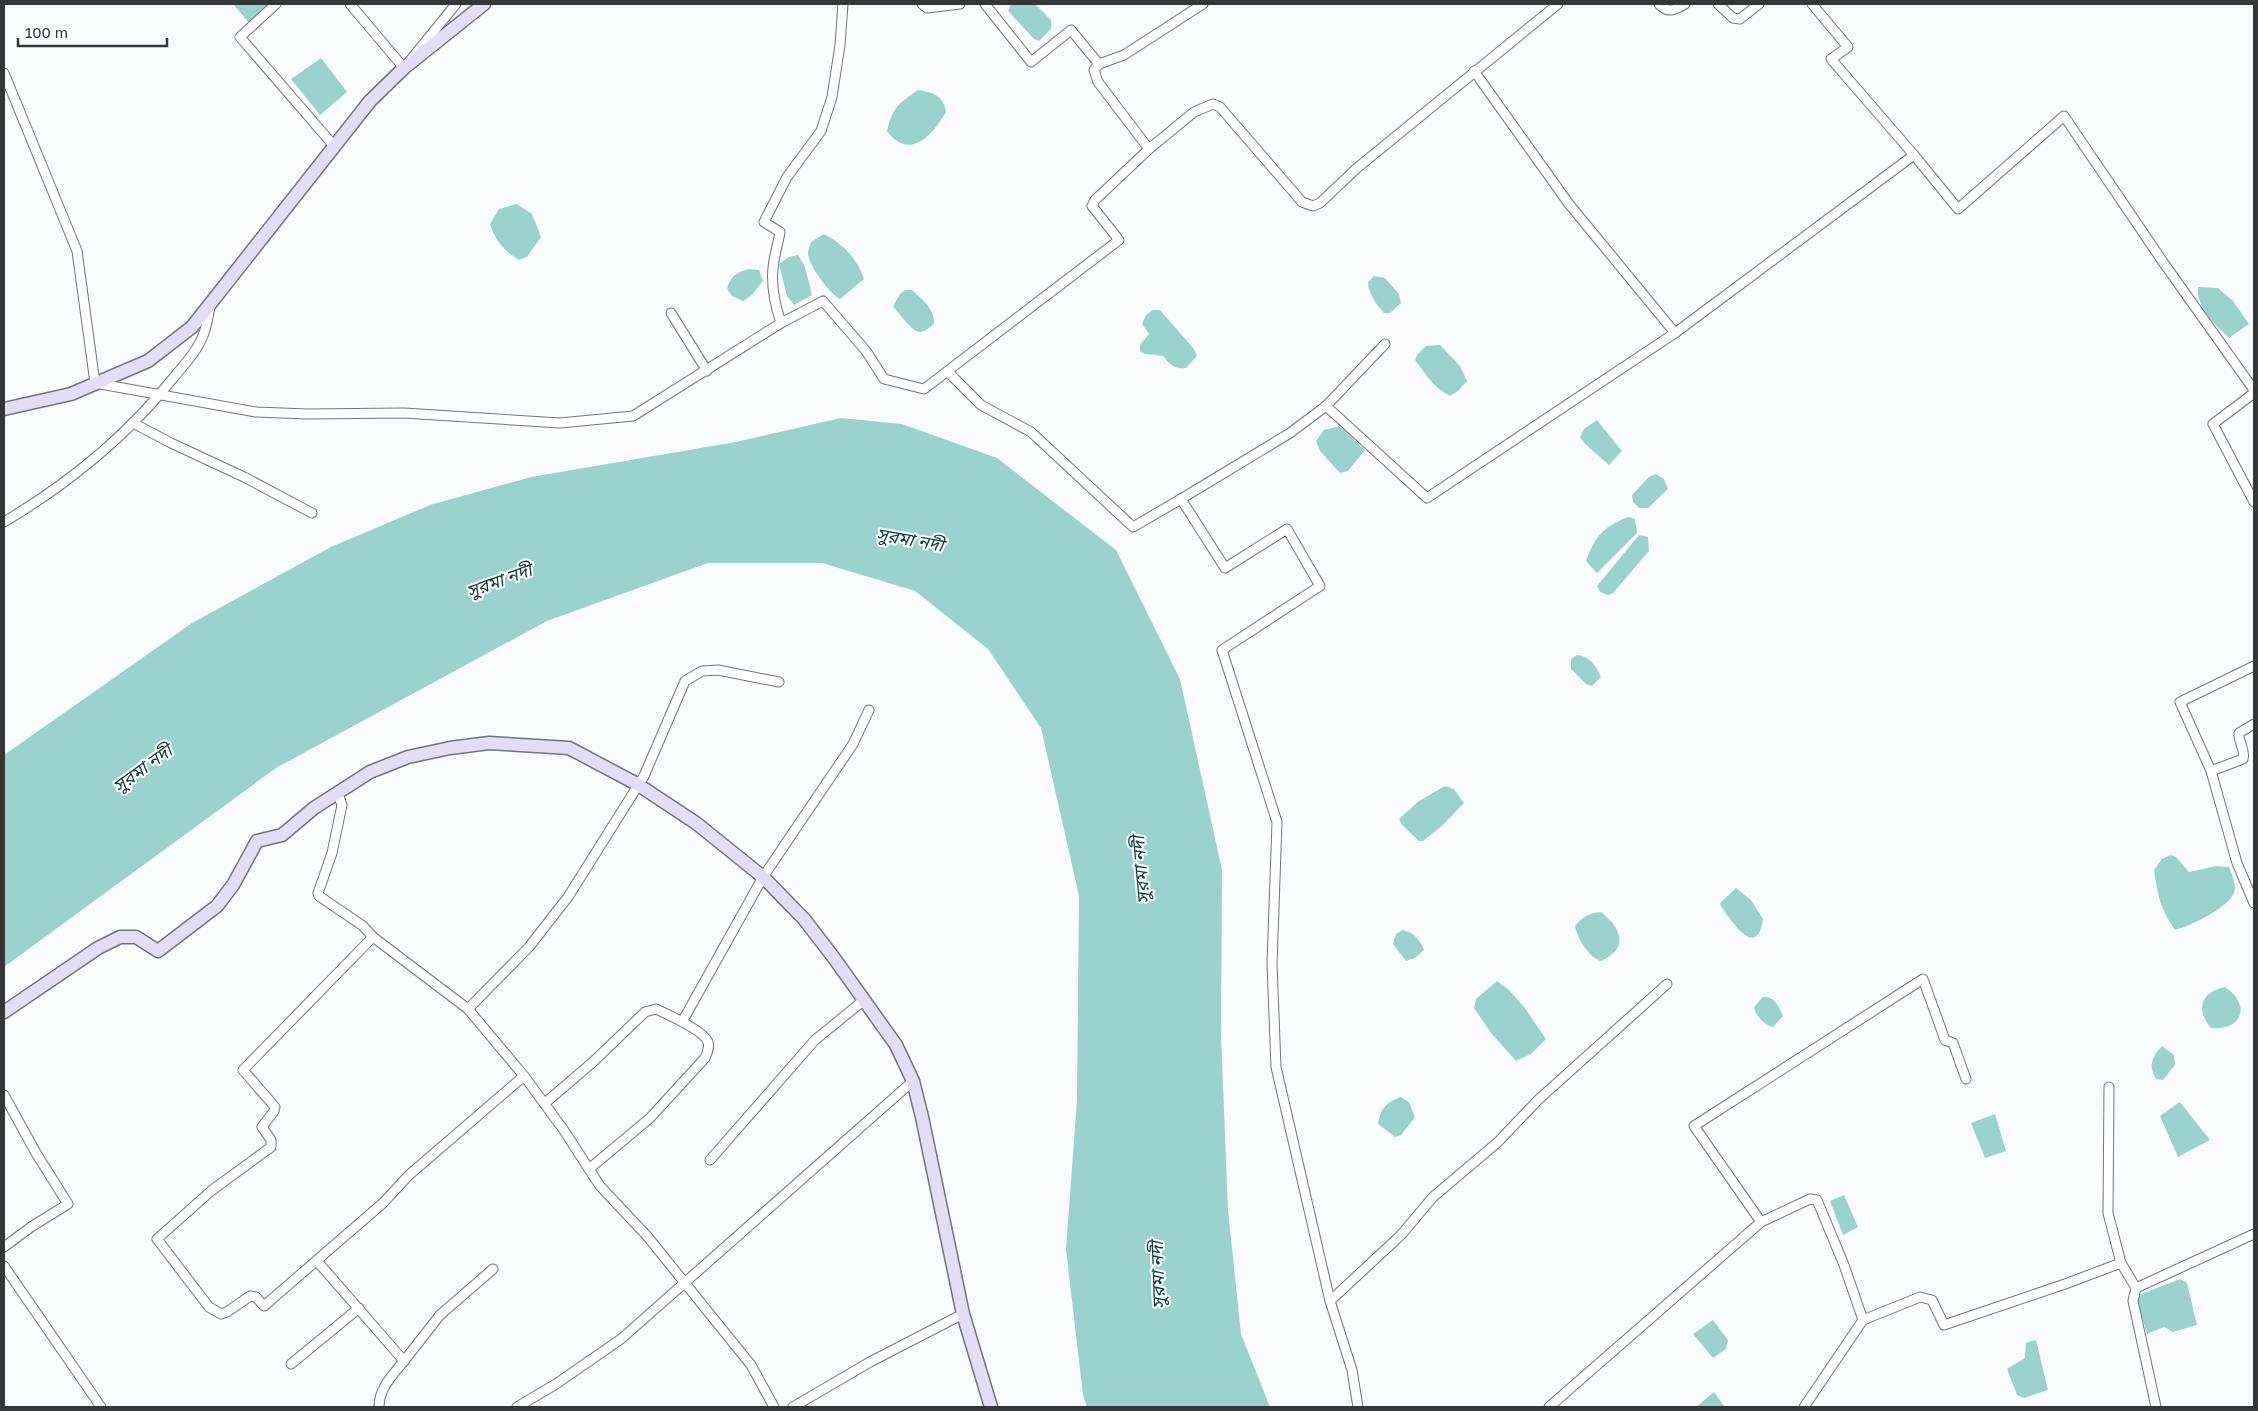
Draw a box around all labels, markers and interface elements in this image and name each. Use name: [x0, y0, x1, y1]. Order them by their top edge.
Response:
scale bar: [18, 15, 166, 47]
text: 100 m: [25, 23, 68, 41]
water label: সুরমা নদী: [875, 522, 948, 557]
water label: সুরমা নদী: [463, 557, 538, 603]
water label: সুরমা নদী: [108, 737, 179, 798]
water label: সুরমা নদী: [1126, 832, 1155, 905]
water label: সুরমা নদী: [1145, 1237, 1170, 1309]

